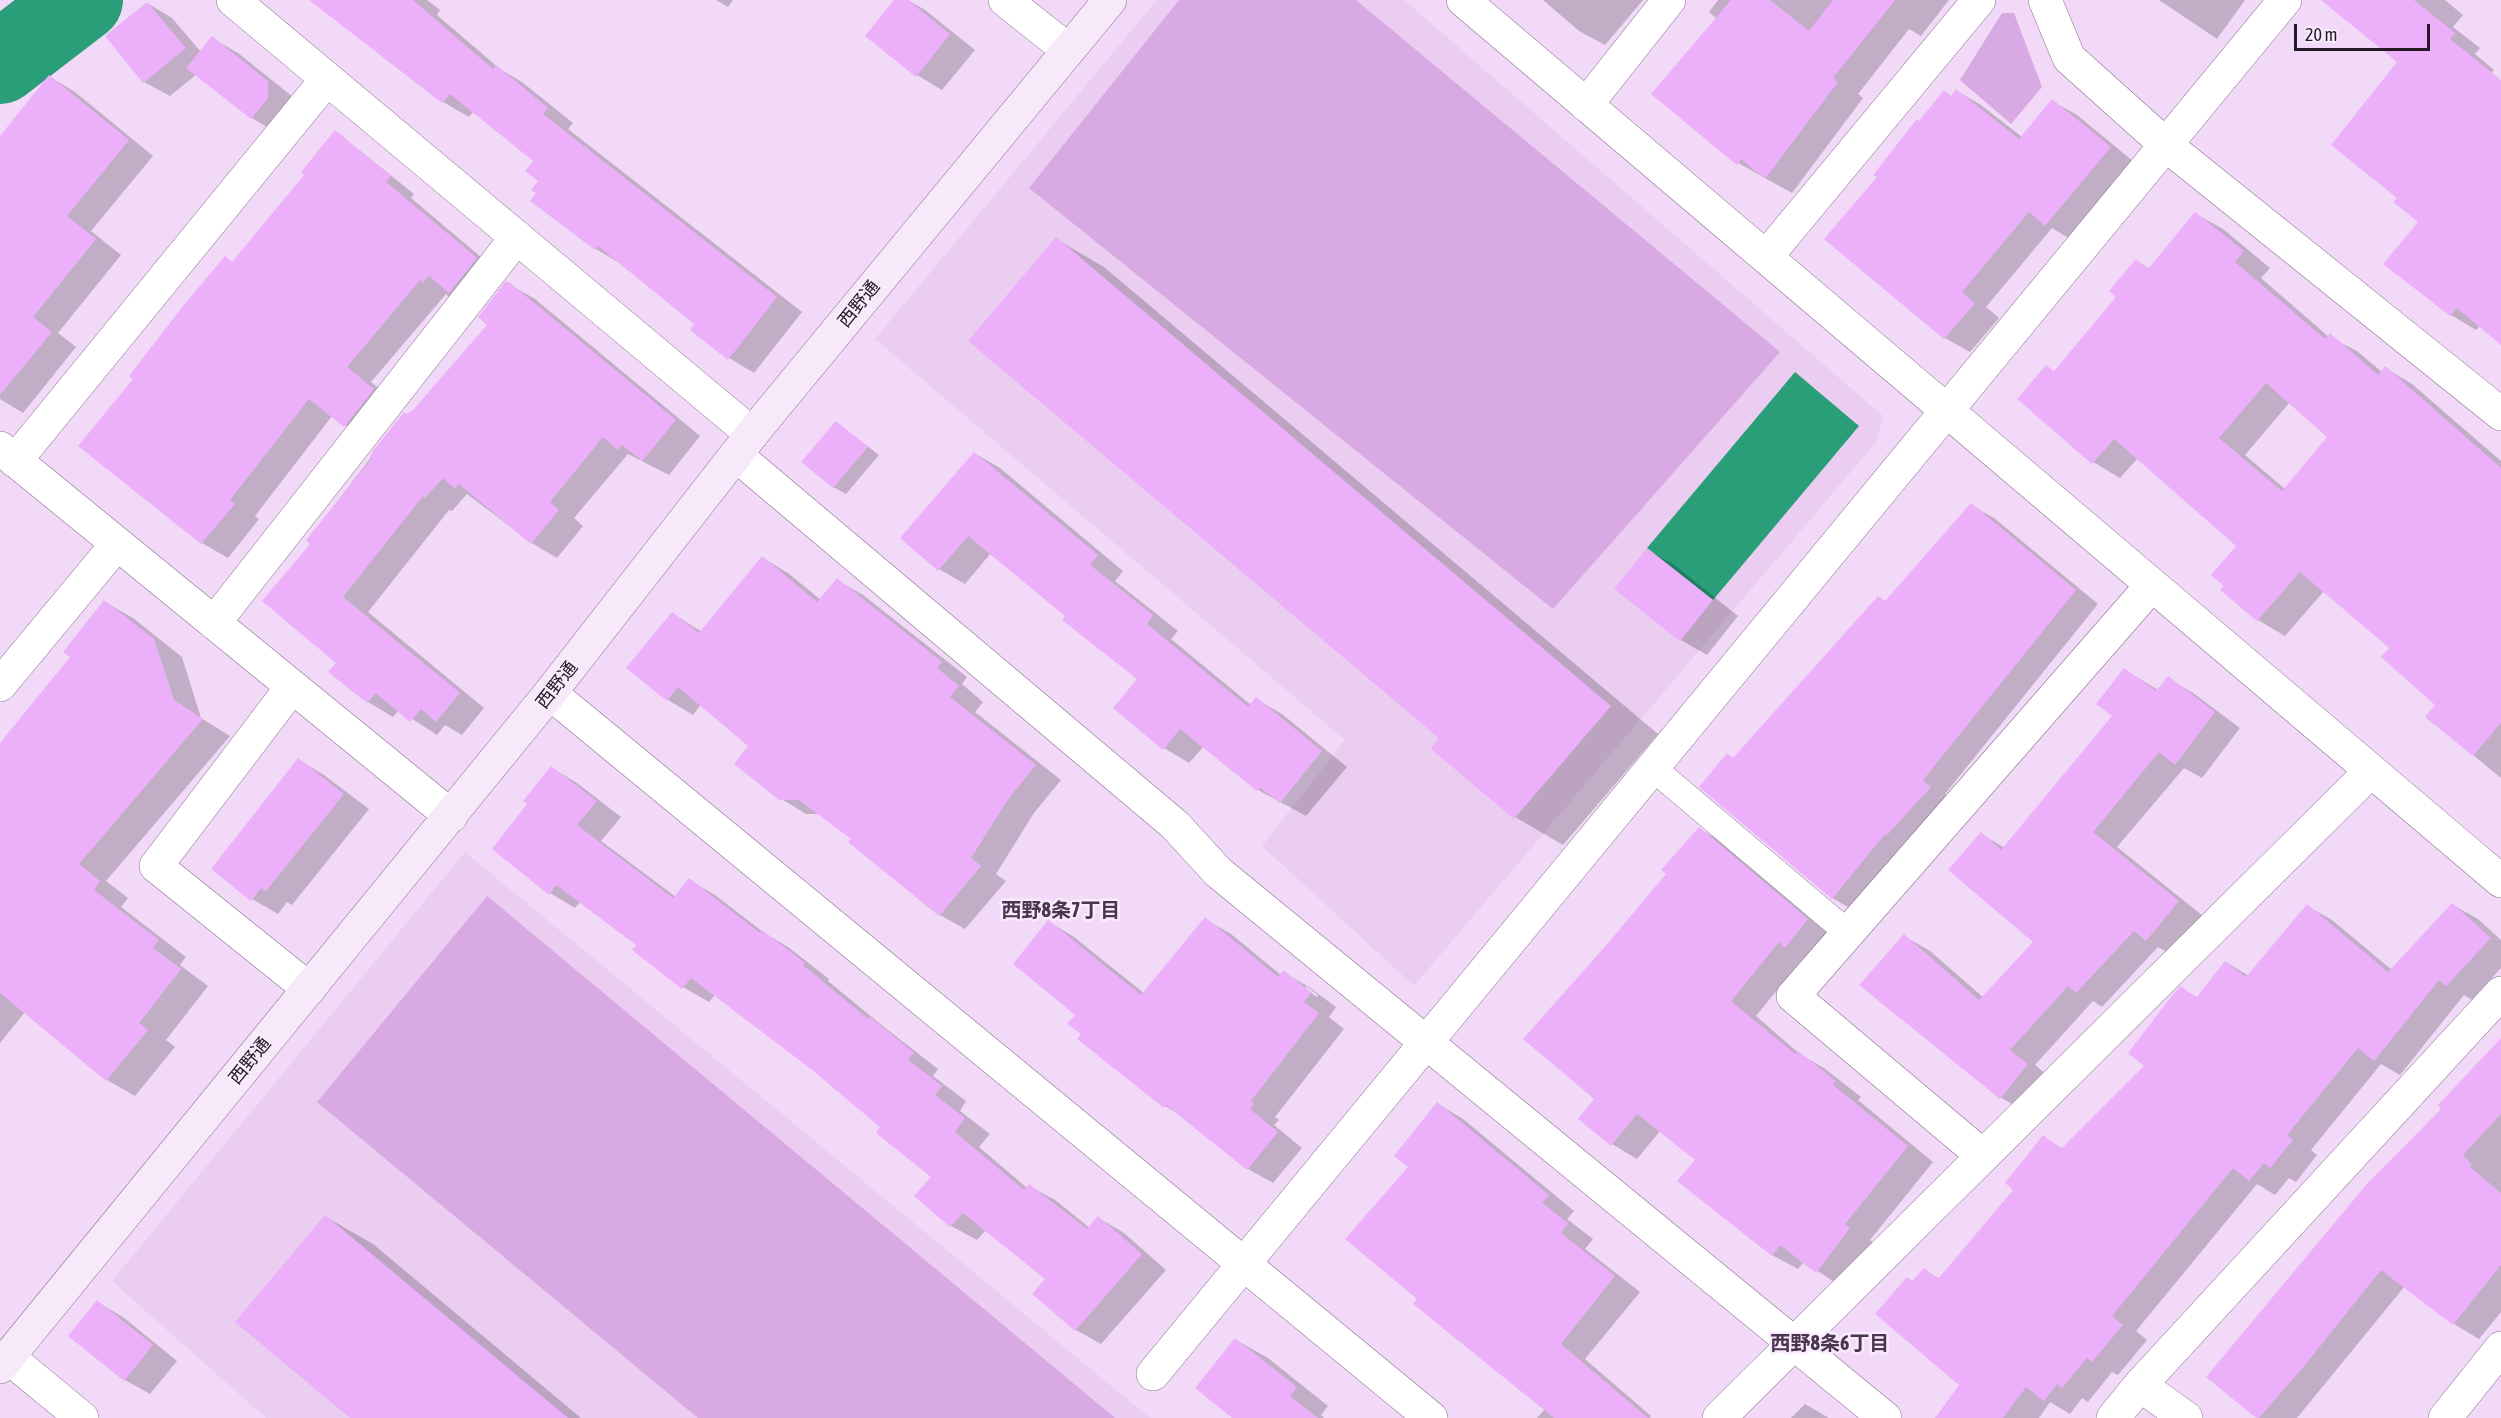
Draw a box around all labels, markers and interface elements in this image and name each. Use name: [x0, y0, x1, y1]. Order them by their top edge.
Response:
scale bar: [2297, 12, 2434, 50]
text: 20 m: [2305, 24, 2337, 45]
street label: 西野通: [834, 276, 884, 332]
street label: 西野通: [532, 657, 582, 713]
district label: 西野8条7丁目: [1002, 899, 1120, 923]
street label: 西野通: [225, 1033, 275, 1089]
district label: 西野8条6丁目: [1771, 1332, 1889, 1356]

